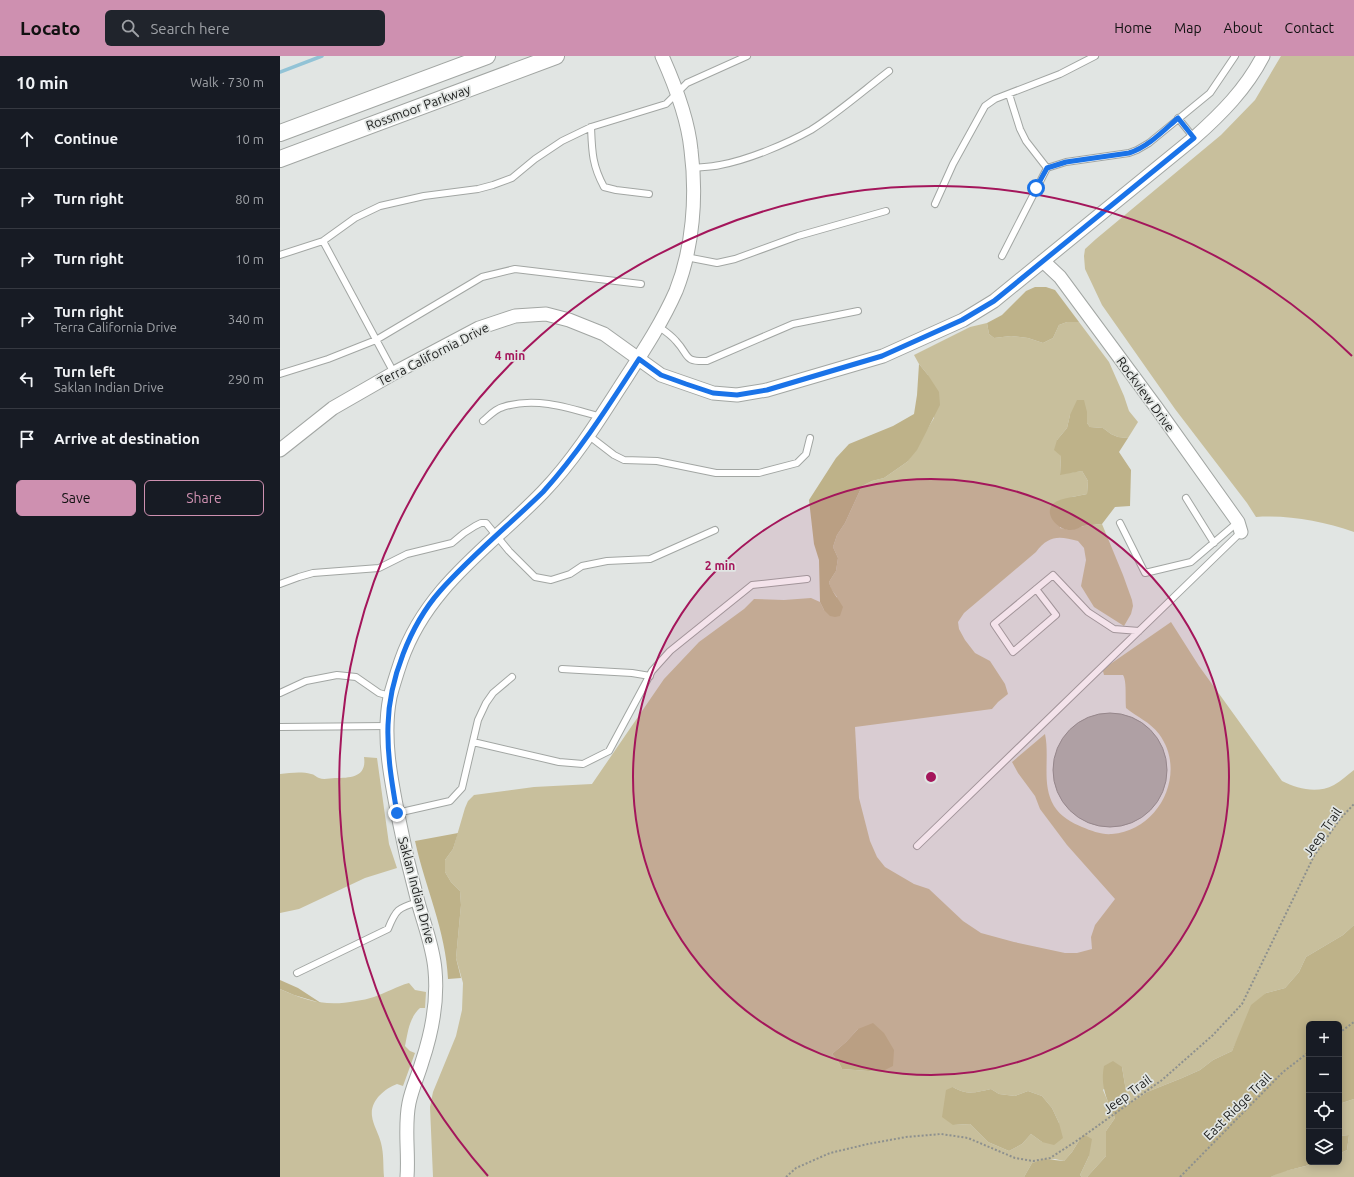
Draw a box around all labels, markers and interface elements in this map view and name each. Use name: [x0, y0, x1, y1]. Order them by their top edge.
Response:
search box: [105, 10, 385, 46]
text: Locato: [20, 17, 81, 39]
icon: search: [119, 17, 141, 39]
text: Search here: [151, 20, 230, 37]
text: Home: [1114, 20, 1152, 36]
text: Map: [1174, 20, 1202, 36]
text: About: [1224, 20, 1263, 36]
text: Contact: [1285, 20, 1334, 36]
text: 10 min: [16, 73, 69, 92]
text: Walk · 730 m: [190, 75, 264, 89]
street label: Rossmoor Parkway: [364, 82, 472, 132]
icon: ahead: [16, 128, 38, 150]
text: Continue: [54, 130, 118, 147]
text: 10 m: [235, 132, 264, 146]
route start: [1027, 179, 1045, 197]
icon: right: [16, 188, 38, 210]
text: Turn right: [54, 190, 124, 207]
text: 80 m: [235, 192, 264, 206]
icon: right: [16, 248, 38, 270]
text: Turn right: [54, 250, 124, 267]
text: 10 m: [235, 252, 264, 266]
text: Turn right: [54, 303, 124, 320]
icon: right: [16, 308, 38, 330]
text: 340 m: [228, 312, 264, 326]
text: Terra California Drive: [54, 320, 177, 334]
street label: Terra California Drive: [375, 320, 491, 388]
text: 4 min: [495, 349, 525, 362]
street label: Rockview Drive: [1114, 354, 1178, 434]
text: Turn left: [54, 363, 115, 380]
icon: left: [16, 368, 38, 390]
text: 290 m: [228, 372, 264, 386]
text: Saklan Indian Drive: [54, 380, 164, 394]
icon: arrive: [16, 428, 38, 450]
text: Arrive at destination: [54, 430, 200, 447]
button: Save: [16, 480, 136, 516]
button: Share: [144, 480, 264, 516]
text: 2 min: [705, 559, 735, 572]
centre of rings: [924, 770, 938, 784]
route end: [388, 804, 406, 822]
street label: Jeep Trail: [1300, 804, 1344, 859]
street label: Saklan Indian Drive: [396, 835, 438, 945]
map controls: [1306, 1021, 1342, 1165]
button: +: [1306, 1021, 1342, 1057]
button: −: [1306, 1057, 1342, 1093]
street label: East Ridge Trail: [1201, 1069, 1274, 1142]
street label: Jeep Trail: [1100, 1071, 1154, 1116]
button: locate: [1306, 1093, 1342, 1129]
button: layers: [1306, 1129, 1342, 1165]

